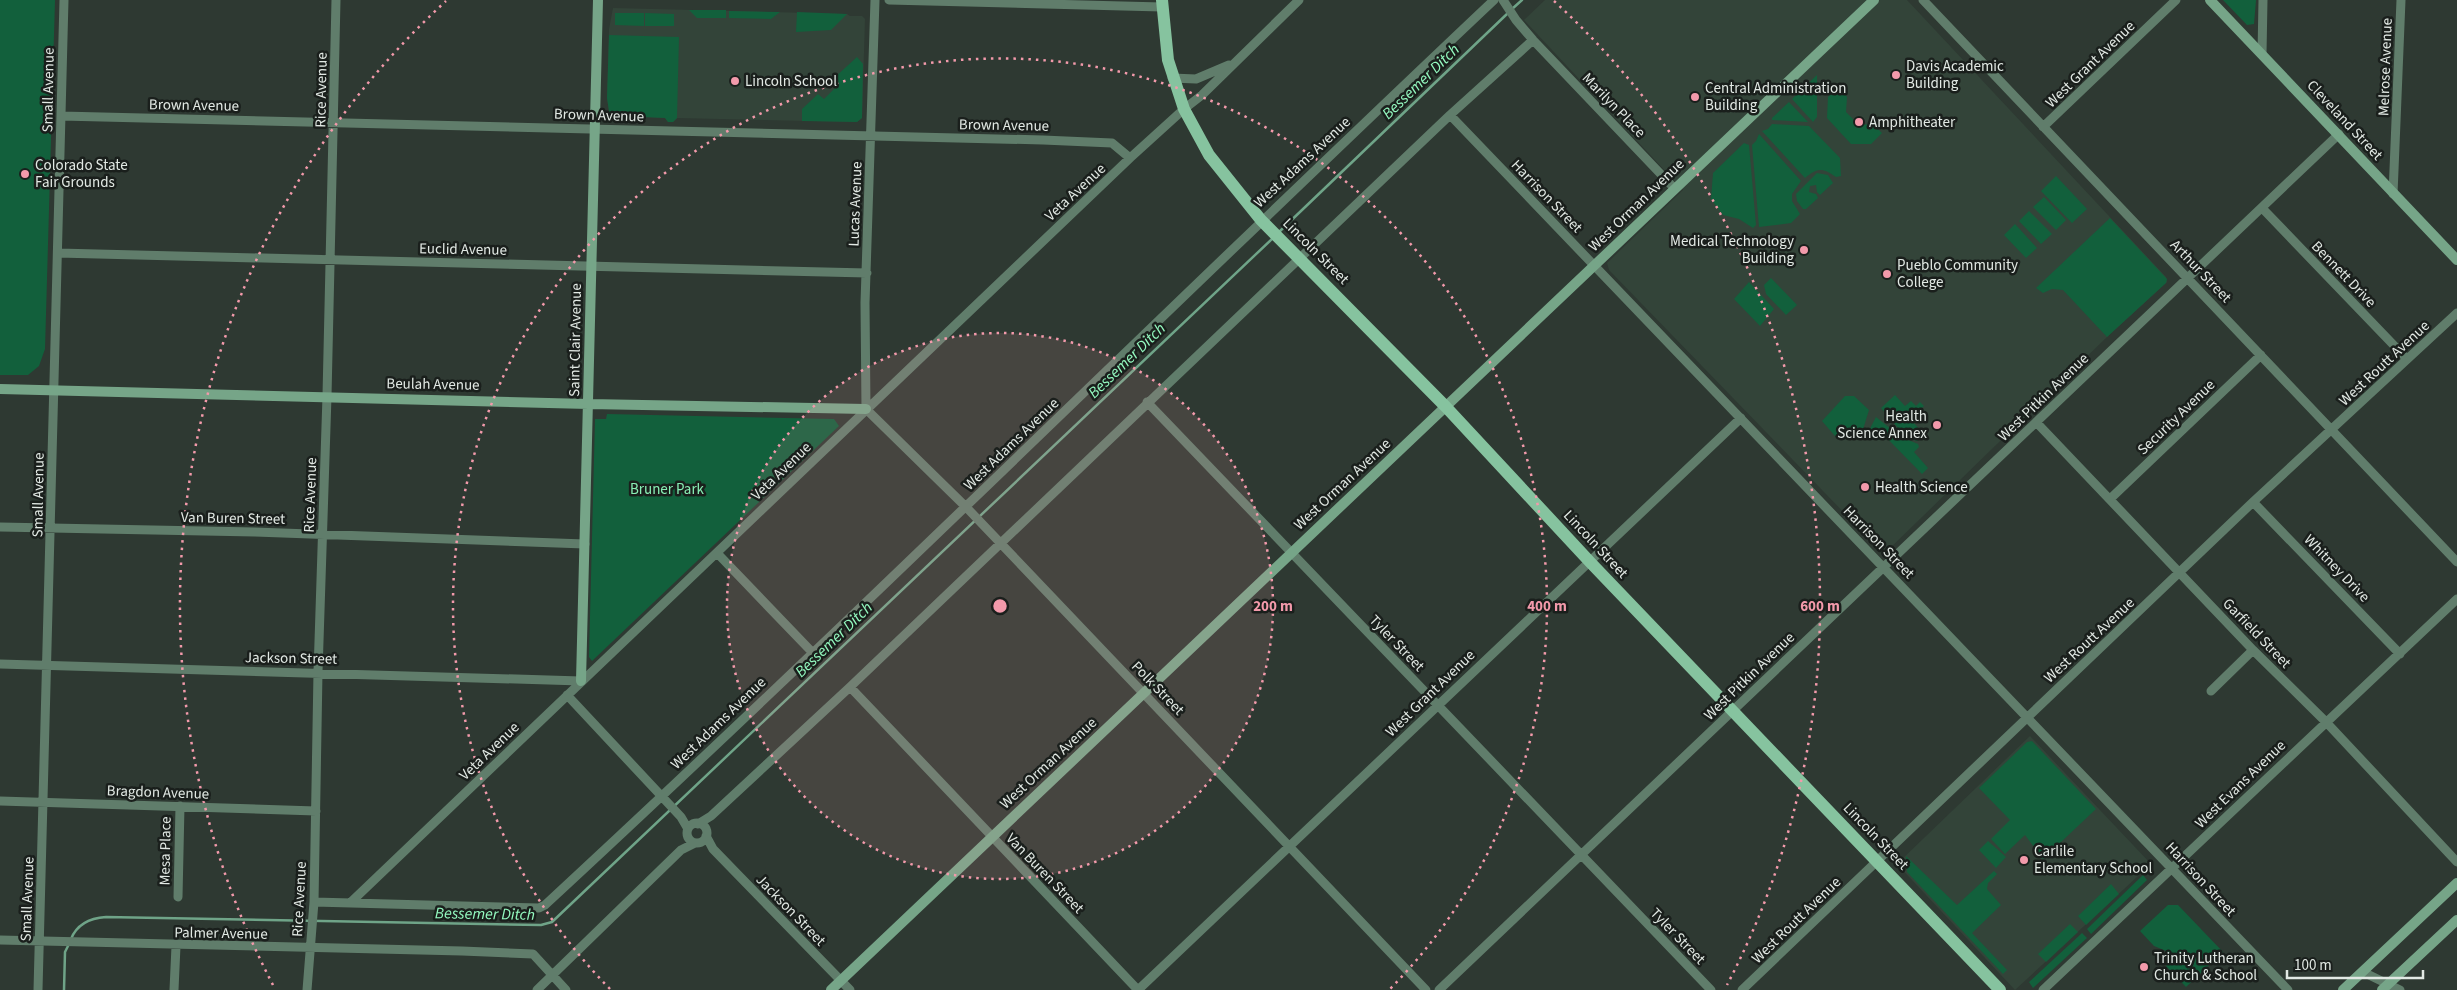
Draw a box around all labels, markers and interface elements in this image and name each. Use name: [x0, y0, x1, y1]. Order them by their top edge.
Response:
street label: West Grant Avenue: [2041, 16, 2140, 113]
street label: Melrose Avenue: [2373, 18, 2398, 116]
water label: Bessemer Ditch: [1377, 39, 1464, 124]
street label: Small Avenue: [37, 47, 60, 133]
street label: Rice Avenue: [310, 52, 333, 128]
place label: Davis Academic Building: [1906, 56, 2004, 94]
street label: Marilyn Place: [1577, 68, 1650, 143]
marker: Davis Academic Building: [1890, 69, 1902, 81]
place label: Lincoln School: [745, 71, 837, 92]
marker: Lincoln School: [729, 75, 741, 87]
street label: Cleveland Street: [2302, 76, 2387, 165]
place label: Central Administration Building: [1705, 78, 1846, 116]
marker: Central Administration Building: [1689, 91, 1701, 103]
street label: Brown Avenue: [149, 94, 239, 117]
street label: Brown Avenue: [554, 103, 644, 128]
street label: West Adams Avenue: [1249, 112, 1355, 213]
place label: Amphitheater: [1869, 112, 1956, 133]
street label: Brown Avenue: [959, 114, 1049, 137]
marker: Amphitheater: [1853, 116, 1865, 128]
street label: West Orman Avenue: [1584, 154, 1689, 257]
place label: Colorado State Fair Grounds: [35, 155, 128, 193]
street label: Harrison Street: [1506, 155, 1587, 238]
street label: Veta Avenue: [1040, 159, 1110, 226]
street label: Lucas Avenue: [844, 161, 867, 247]
marker: Colorado State Fair Grounds: [19, 168, 31, 180]
street label: Lincoln Street: [1278, 213, 1354, 289]
place label: Medical Technology Building: [1670, 231, 1794, 269]
street label: Arthur Street: [2165, 235, 2236, 308]
street label: Bennett Drive: [2306, 236, 2381, 312]
street label: Euclid Avenue: [419, 238, 507, 261]
marker: Medical Technology Building: [1798, 244, 1810, 256]
place label: Pueblo Community College: [1897, 255, 2018, 293]
marker: Pueblo Community College: [1881, 268, 1893, 280]
street label: Saint Clair Avenue: [564, 283, 587, 397]
street label: West Routt Avenue: [2334, 316, 2434, 411]
water label: Bessemer Ditch: [1083, 318, 1170, 403]
street label: West Pitkin Avenue: [1993, 348, 2093, 446]
street label: Beulah Avenue: [386, 373, 480, 396]
street label: Security Avenue: [2133, 375, 2220, 460]
street label: West Adams Avenue: [959, 393, 1064, 495]
place label: Health Science Annex: [1837, 406, 1927, 444]
marker: Health Science Annex: [1931, 419, 1943, 431]
street label: West Orman Avenue: [1289, 434, 1396, 535]
street label: Veta Avenue: [747, 437, 816, 505]
street label: Small Avenue: [27, 452, 50, 538]
street label: Rice Avenue: [299, 457, 322, 533]
place label: Health Science: [1875, 477, 1968, 498]
park label: Bruner Park: [630, 479, 705, 500]
marker: Health Science: [1859, 481, 1871, 493]
street label: Harrison Street: [1838, 501, 1919, 584]
street label: Lincoln Street: [1558, 506, 1633, 583]
street label: Van Buren Street: [181, 507, 285, 530]
street label: Whitney Drive: [2299, 530, 2374, 607]
street label: West Routt Avenue: [2039, 593, 2139, 688]
street label: Garfield Street: [2218, 594, 2296, 673]
text: 200 m: [1253, 596, 1293, 617]
text: 400 m: [1527, 596, 1567, 617]
text: 600 m: [1800, 596, 1840, 617]
water label: Bessemer Ditch: [790, 597, 877, 682]
centre of rings: [991, 597, 1009, 615]
street label: Tyler Street: [1364, 610, 1429, 676]
street label: West Pitkin Avenue: [1699, 627, 1799, 725]
street label: West Grant Avenue: [1381, 645, 1480, 742]
street label: Jackson Street: [245, 647, 337, 670]
street label: Polk Street: [1126, 657, 1189, 720]
street label: West Adams Avenue: [666, 672, 771, 774]
street label: West Orman Avenue: [995, 713, 1102, 814]
street label: Veta Avenue: [455, 717, 524, 785]
street label: West Evans Avenue: [2190, 735, 2290, 833]
street label: Bragdon Avenue: [106, 780, 210, 805]
street label: Lincoln Street: [1838, 798, 1913, 875]
street label: Mesa Place: [154, 816, 177, 886]
street label: Van Buren Street: [1001, 828, 1088, 918]
street label: Harrison Street: [2161, 838, 2241, 921]
place label: Carlile Elementary School: [2034, 841, 2152, 879]
marker: Carlile Elementary School: [2018, 854, 2030, 866]
street label: Small Avenue: [16, 856, 39, 942]
street label: Rice Avenue: [287, 861, 312, 937]
street label: Jackson Street: [751, 870, 830, 951]
street label: West Routt Avenue: [1747, 872, 1846, 969]
water label: Bessemer Ditch: [435, 902, 535, 926]
street label: Tyler Street: [1645, 903, 1710, 969]
street label: Palmer Avenue: [174, 922, 268, 945]
place label: Trinity Lutheran Church & School: [2154, 948, 2257, 986]
scale bar: [2287, 948, 2423, 980]
text: 100 m: [2294, 955, 2332, 976]
marker: Trinity Lutheran Church & School: [2138, 961, 2150, 973]

